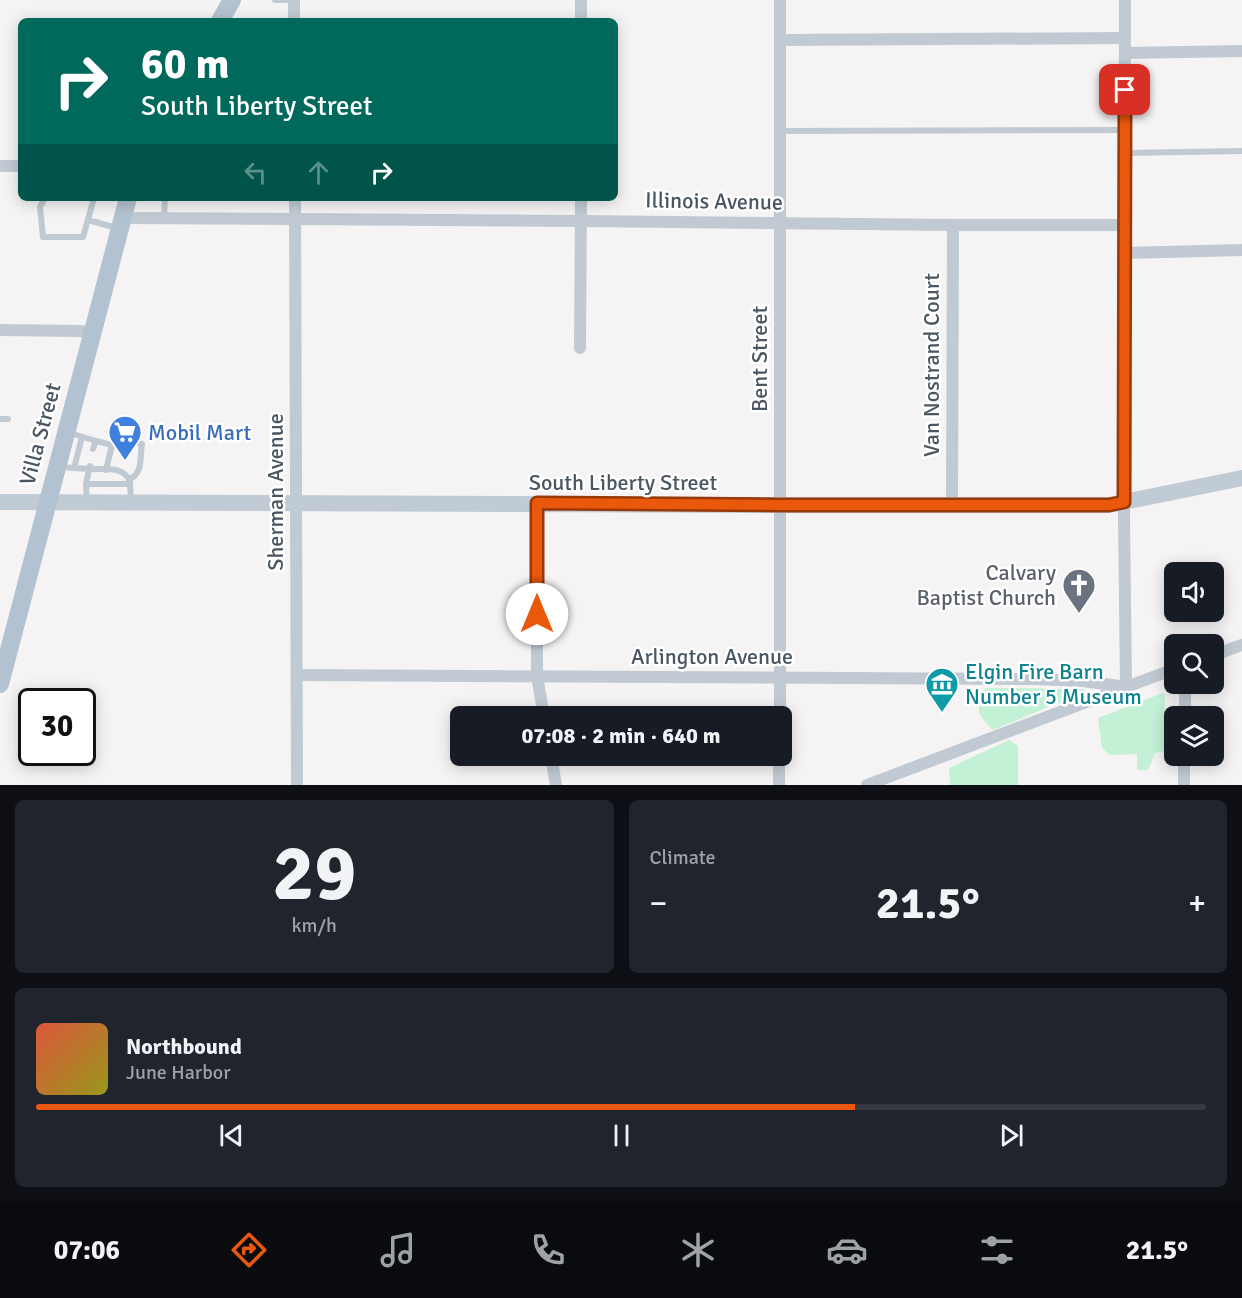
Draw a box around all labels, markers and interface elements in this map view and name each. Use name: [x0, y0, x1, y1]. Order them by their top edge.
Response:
text: 60 m: [141, 39, 230, 90]
icon: right: [42, 42, 120, 120]
pin: [1099, 64, 1150, 115]
icon: arrive: [1108, 73, 1141, 106]
text: South Liberty Street: [141, 90, 373, 123]
icon: left: [239, 156, 272, 189]
icon: ahead: [302, 156, 335, 189]
icon: right: [365, 156, 398, 189]
street label: Illinois Avenue: [645, 186, 783, 216]
street label: Van Nostrand Court: [918, 273, 945, 457]
street label: Bent Street: [746, 306, 773, 412]
street label: Villa Street: [13, 380, 67, 488]
street label: Sherman Avenue: [262, 413, 289, 571]
supermarket icon: Mobil Mart: [107, 414, 143, 461]
place label: Mobil Mart: [148, 419, 252, 446]
street label: South Liberty Street: [529, 469, 718, 496]
place label: Calvary Baptist Church: [917, 559, 1057, 611]
map controls: [1164, 562, 1224, 766]
button: sound: [1164, 562, 1224, 622]
church icon: Calvary Baptist Church: [1061, 567, 1097, 614]
position arrow: [505, 582, 569, 646]
button: search: [1164, 634, 1224, 694]
street label: Arlington Avenue: [631, 643, 793, 670]
place label: Elgin Fire Barn Number 5 Museum: [965, 658, 1142, 710]
museum icon: Elgin Fire Barn Number 5 Museum: [924, 666, 960, 713]
speed limit sign: 30: [18, 688, 96, 766]
button: layers: [1164, 706, 1224, 766]
text: 07:08 · 2 min · 640 m: [521, 722, 721, 749]
text: 29: [272, 826, 356, 922]
text: Climate: [650, 845, 715, 870]
text: 21.5°: [876, 876, 980, 931]
text: −: [650, 883, 667, 924]
text: +: [1188, 883, 1206, 924]
text: km/h: [292, 913, 337, 938]
text: Northbound: [126, 1033, 242, 1060]
text: June Harbor: [126, 1060, 231, 1085]
icon: previous: [215, 1119, 248, 1152]
icon: pause: [605, 1119, 638, 1152]
icon: next: [995, 1119, 1028, 1152]
icon: directions: [228, 1229, 270, 1271]
icon: music: [377, 1229, 419, 1271]
icon: phone: [527, 1229, 569, 1271]
icon: climate: [677, 1229, 719, 1271]
icon: car: [826, 1229, 868, 1271]
icon: filters: [976, 1229, 1018, 1271]
text: 07:06: [54, 1234, 120, 1267]
text: 21.5°: [1126, 1234, 1188, 1267]

